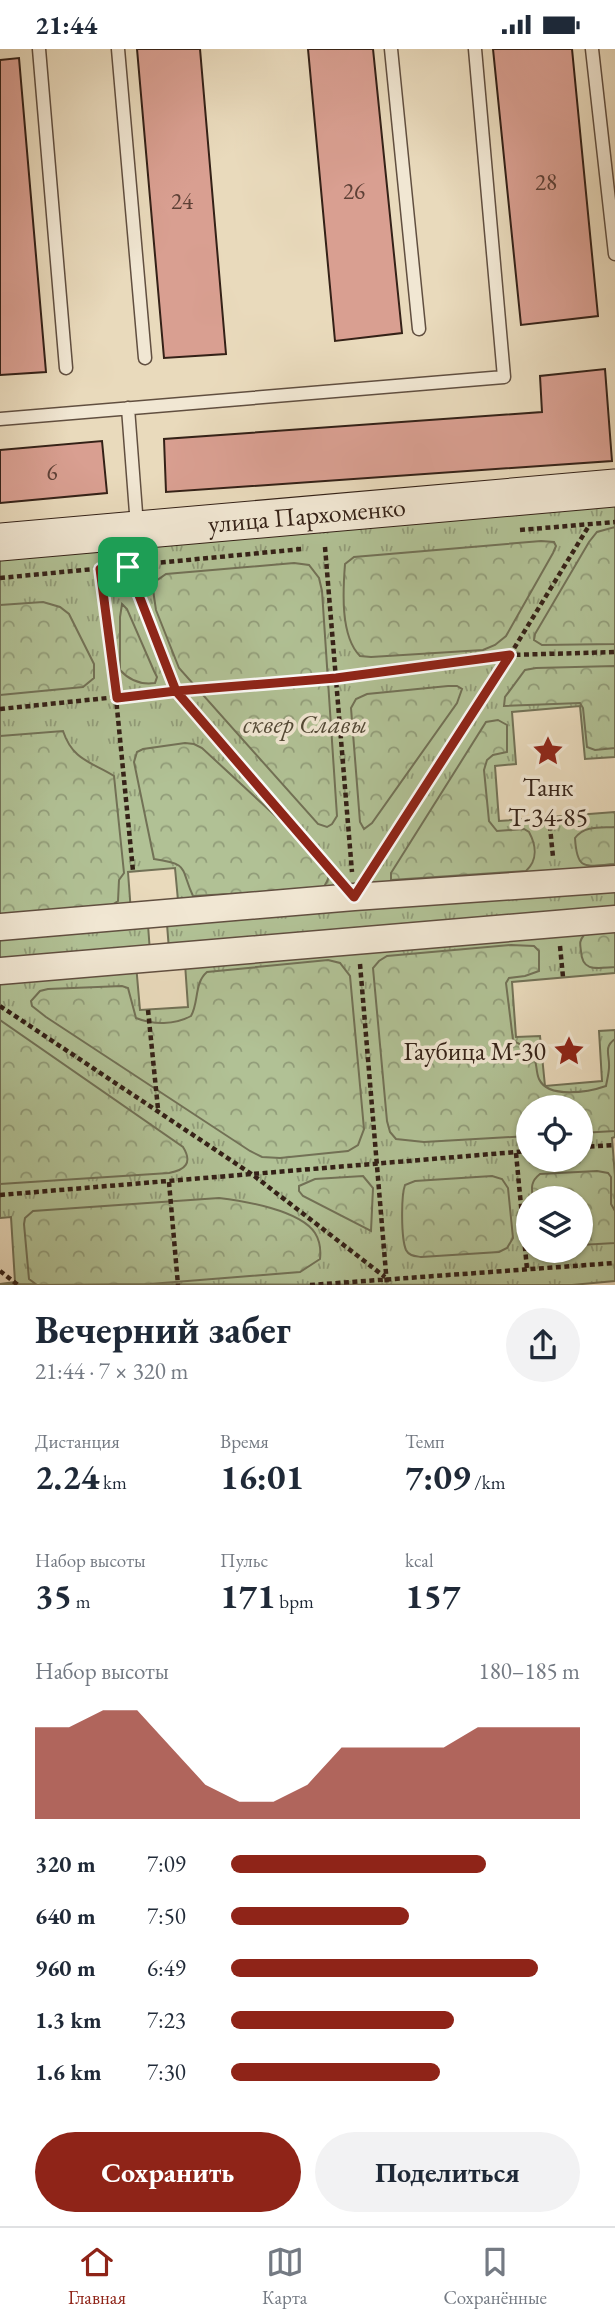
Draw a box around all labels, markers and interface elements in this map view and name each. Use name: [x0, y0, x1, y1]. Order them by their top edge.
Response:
text: 21:44: [35, 8, 97, 42]
house number: 28: [535, 167, 557, 197]
house number: 26: [343, 176, 365, 206]
house number: 24: [171, 186, 194, 216]
house number: 6: [46, 457, 58, 487]
street label: улица Пархоменко: [207, 489, 407, 541]
pin: [98, 537, 158, 597]
icon: arrive: [109, 548, 147, 586]
park label: сквер Славы: [243, 707, 367, 741]
place icon: Танк Т-34-85: [531, 734, 565, 768]
place label: Танк Т-34-85: [508, 770, 588, 834]
place label: Гаубица М-30: [403, 1034, 546, 1068]
place icon: Гаубица М-30: [552, 1034, 586, 1068]
map controls: [516, 1095, 593, 1263]
button: locate: [516, 1095, 593, 1172]
button: layers: [516, 1186, 593, 1263]
text: Вечерний забег: [35, 1305, 291, 1354]
button: share: [506, 1308, 580, 1382]
text: 21:44 · 7 × 320 m: [35, 1356, 188, 1386]
text: Дистанция: [35, 1429, 120, 1454]
text: Время: [220, 1429, 269, 1454]
text: Темп: [405, 1429, 445, 1454]
text: 2.24: [35, 1454, 99, 1499]
text: 16:01: [220, 1454, 304, 1499]
text: 7:09: [405, 1454, 470, 1499]
text: km: [99, 1470, 127, 1495]
text: /km: [470, 1470, 506, 1495]
text: Набор высоты: [35, 1548, 146, 1573]
text: Пульс: [220, 1548, 268, 1573]
text: kcal: [405, 1548, 434, 1573]
text: 35: [35, 1573, 72, 1618]
text: 171: [220, 1573, 276, 1618]
text: 157: [405, 1573, 461, 1618]
text: m: [72, 1589, 91, 1614]
text: bpm: [276, 1589, 314, 1614]
text: Набор высоты: [35, 1656, 169, 1686]
text: 180–185 m: [479, 1656, 580, 1686]
text: 320 m: [35, 1849, 96, 1879]
text: 7:09: [147, 1849, 186, 1879]
text: 640 m: [35, 1901, 96, 1931]
text: 7:50: [147, 1901, 186, 1931]
text: 960 m: [35, 1953, 96, 1983]
text: 6:49: [147, 1953, 186, 1983]
text: 1.3 km: [35, 2005, 102, 2035]
text: 7:23: [147, 2005, 186, 2035]
text: 1.6 km: [35, 2057, 102, 2087]
text: 7:30: [147, 2057, 186, 2087]
button: Сохранить: [35, 2132, 301, 2212]
button: Поделиться: [315, 2132, 580, 2212]
tab: Главная: [68, 2243, 126, 2310]
tab: Карта: [262, 2243, 307, 2310]
tab: Сохранённые: [443, 2243, 547, 2310]

